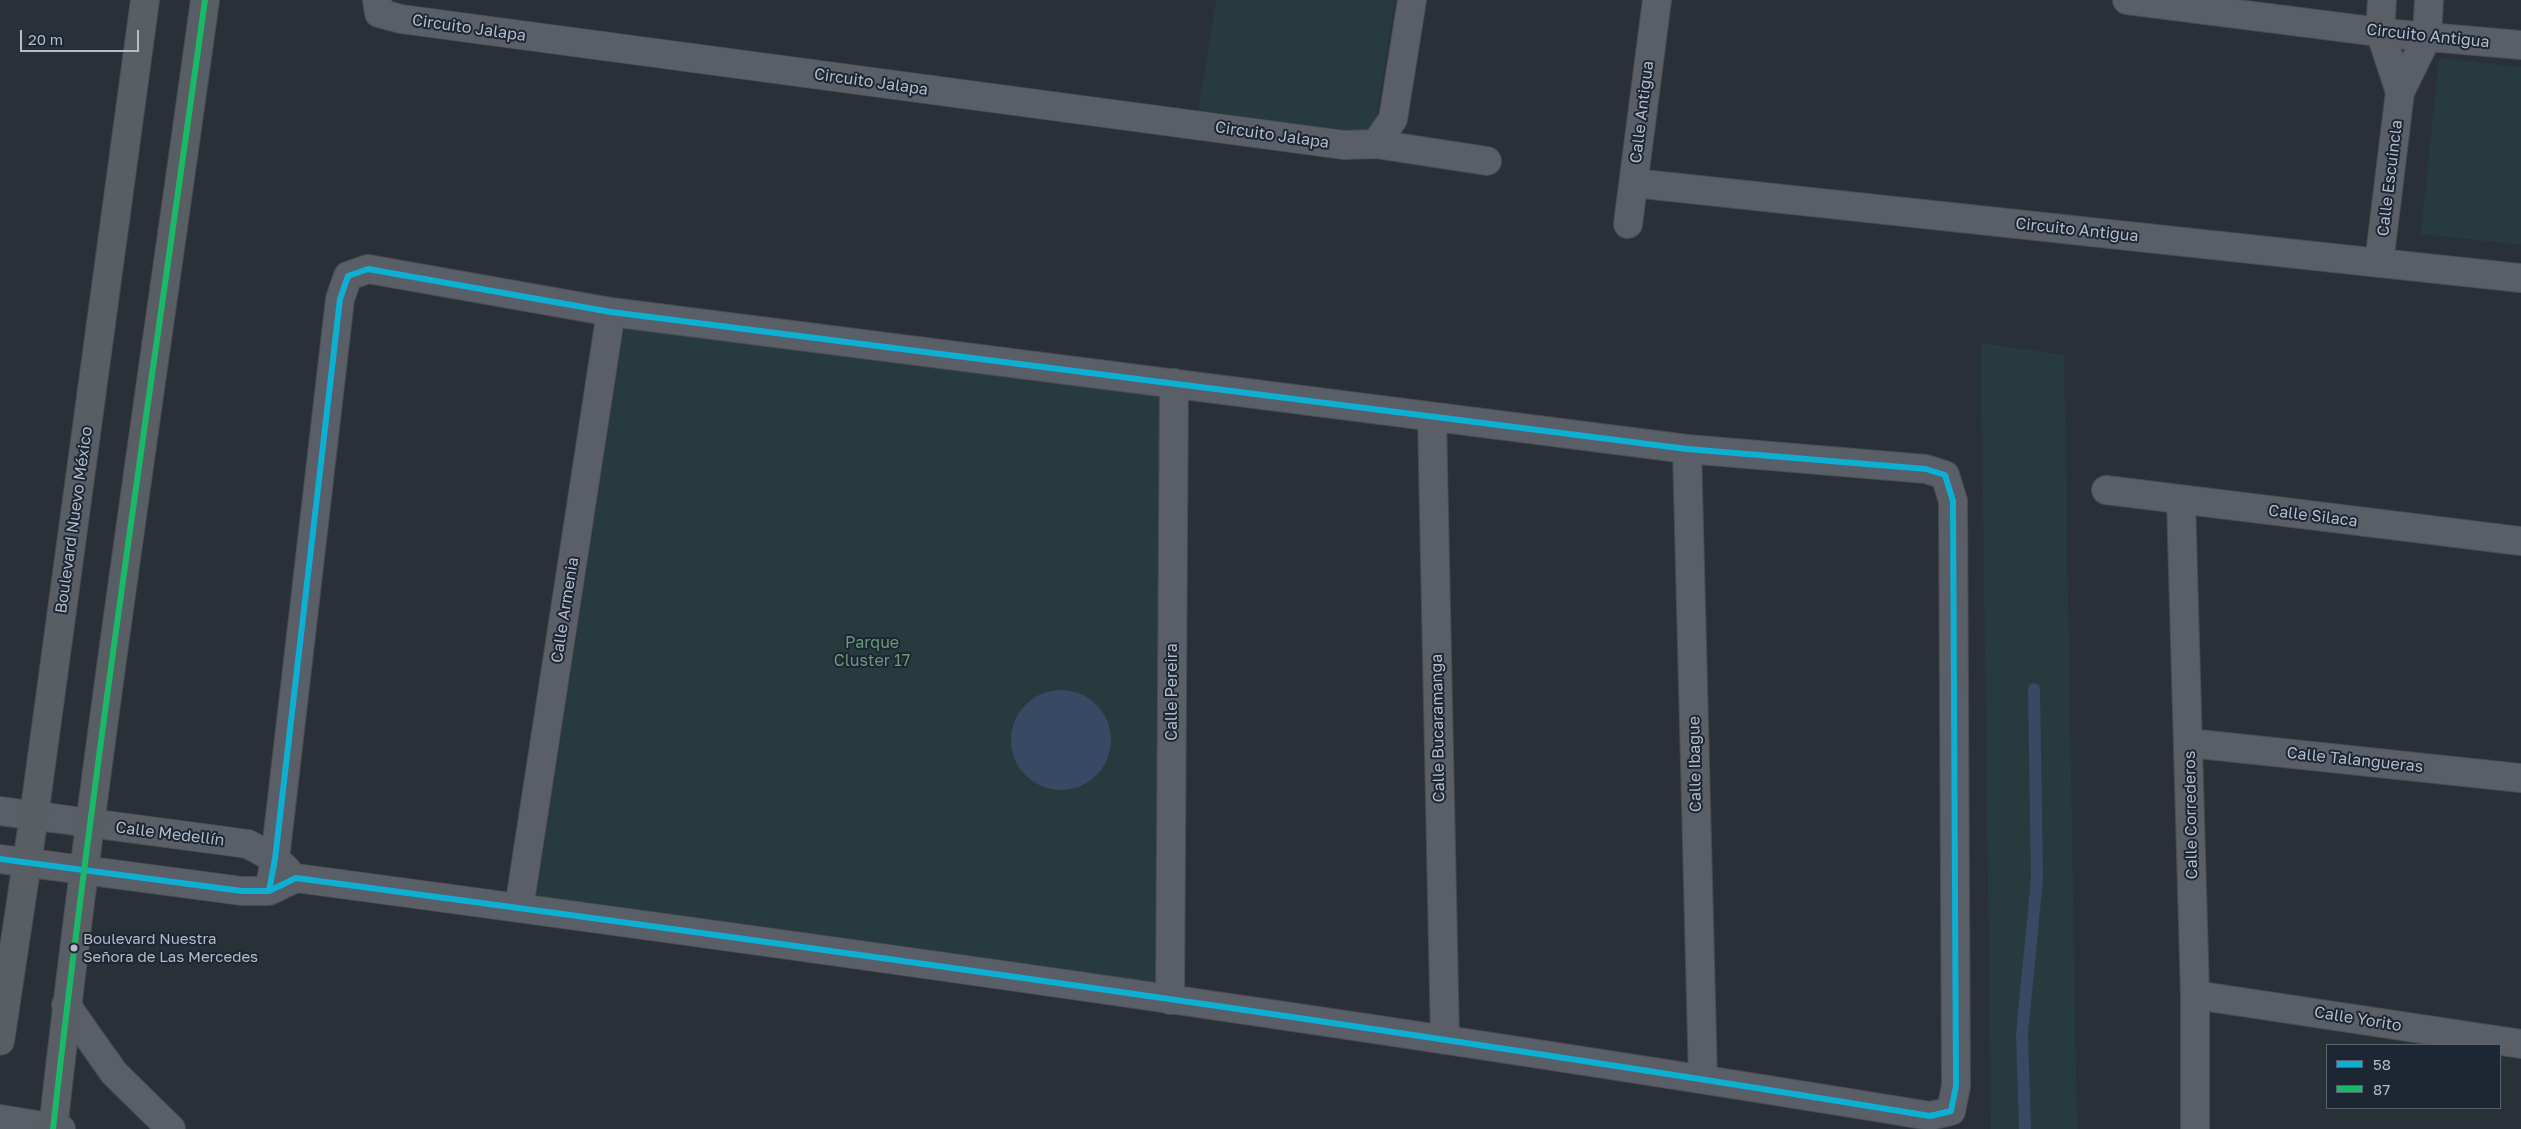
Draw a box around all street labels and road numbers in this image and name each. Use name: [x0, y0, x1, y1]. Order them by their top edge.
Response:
street label: Circuito Jalapa: [411, 10, 527, 46]
street label: Circuito Antigua: [2366, 20, 2490, 52]
street label: Calle Antigua: [1626, 60, 1658, 164]
street label: Circuito Jalapa: [813, 64, 929, 100]
street label: Circuito Jalapa: [1214, 117, 1330, 153]
street label: Calle Escuincla: [2373, 119, 2407, 237]
street label: Circuito Antigua: [2015, 214, 2139, 246]
street label: Boulevard Nuevo México: [51, 425, 97, 615]
street label: Calle Silaca: [2267, 501, 2359, 531]
street label: Calle Armenia: [547, 556, 583, 664]
street label: Calle Pereira: [1162, 643, 1182, 741]
street label: Calle Bucaramanga: [1427, 654, 1449, 802]
street label: Calle Ibague: [1685, 716, 1705, 812]
street label: Calle Talangueras: [2286, 743, 2424, 777]
street label: Calle Correderos: [2180, 751, 2202, 879]
street label: Calle Medellín: [114, 818, 226, 850]
street label: Calle Yorito: [2313, 1003, 2403, 1035]

